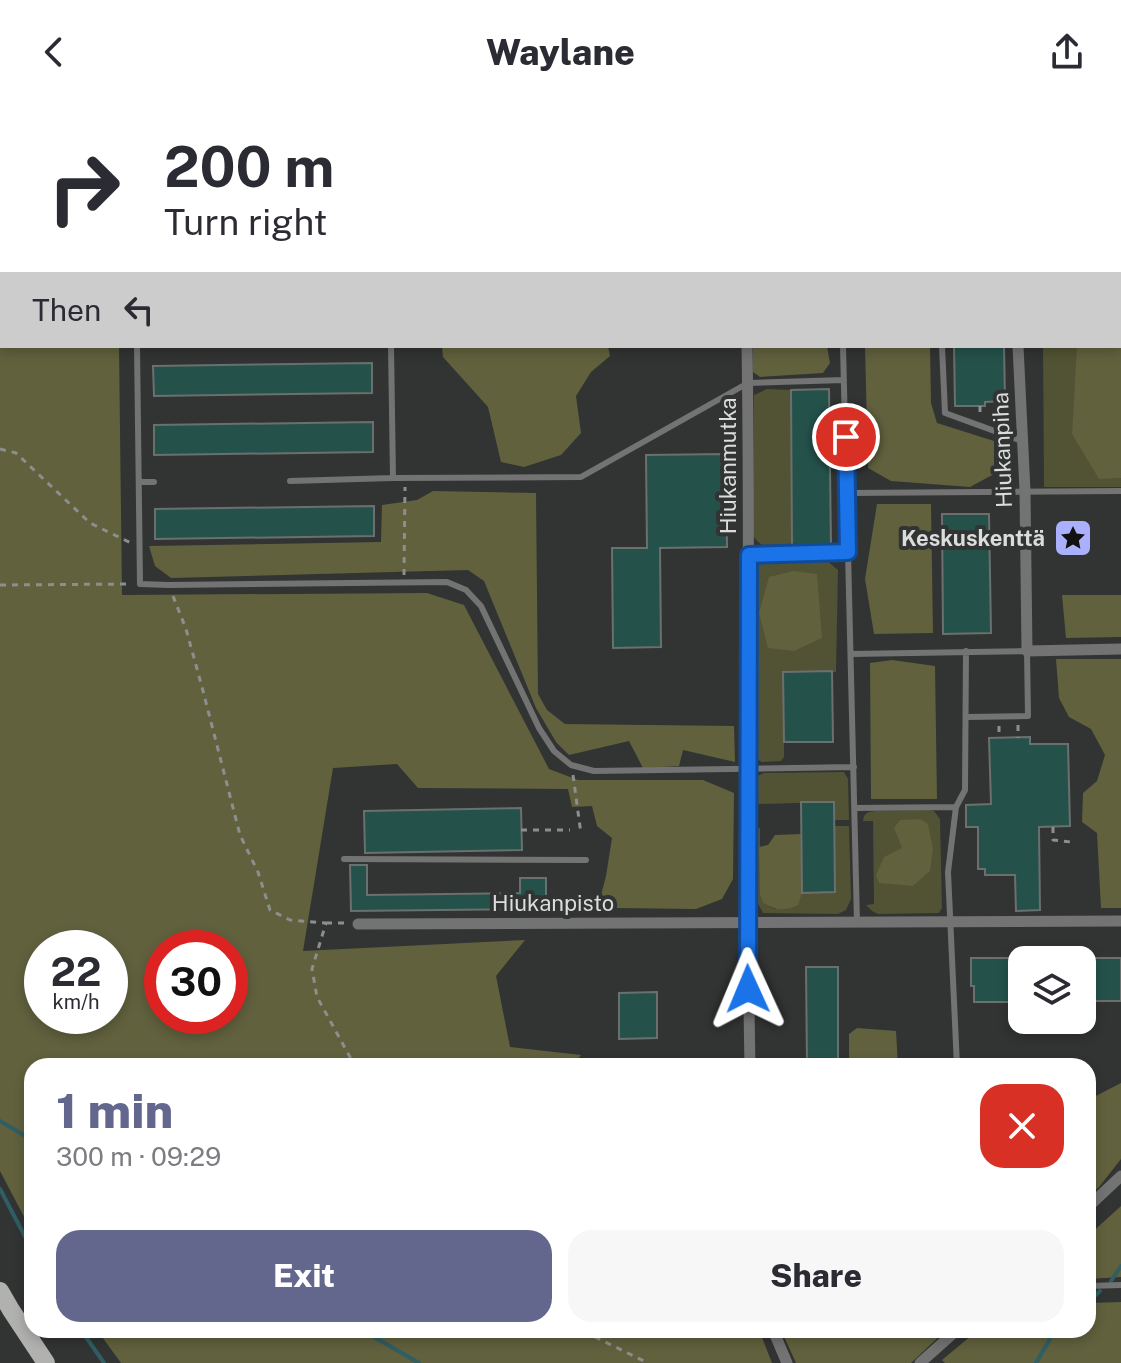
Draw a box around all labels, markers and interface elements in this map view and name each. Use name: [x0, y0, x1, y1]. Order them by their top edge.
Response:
icon: back: [32, 30, 76, 74]
icon: share: [1045, 30, 1089, 74]
text: Waylane: [486, 31, 635, 73]
text: 200 m: [164, 134, 334, 200]
icon: right: [32, 136, 136, 240]
text: Turn right: [164, 201, 327, 243]
icon: left: [117, 288, 161, 332]
text: Then: [32, 292, 101, 328]
street label: Hiukanpiha: [987, 392, 1017, 508]
street label: Hiukanmutka: [715, 398, 741, 534]
pin: [812, 403, 880, 471]
icon: arrive: [824, 415, 868, 459]
place icon: Keskuskenttä: [1052, 517, 1094, 559]
place label: Keskuskenttä: [901, 525, 1045, 551]
street label: Hiukanpisto: [492, 890, 614, 916]
speed limit sign: 30: [144, 930, 248, 1034]
map controls: [1008, 946, 1096, 1034]
button: layers: [1008, 946, 1096, 1034]
position arrow: [706, 947, 790, 1031]
text: 22: [51, 948, 101, 995]
text: km/h: [52, 990, 100, 1014]
text: 1 min: [56, 1082, 173, 1139]
button: close: [980, 1084, 1064, 1168]
text: 300 m · 09:29: [56, 1141, 221, 1172]
button: Exit: [56, 1230, 552, 1322]
button: Share: [568, 1230, 1064, 1322]

